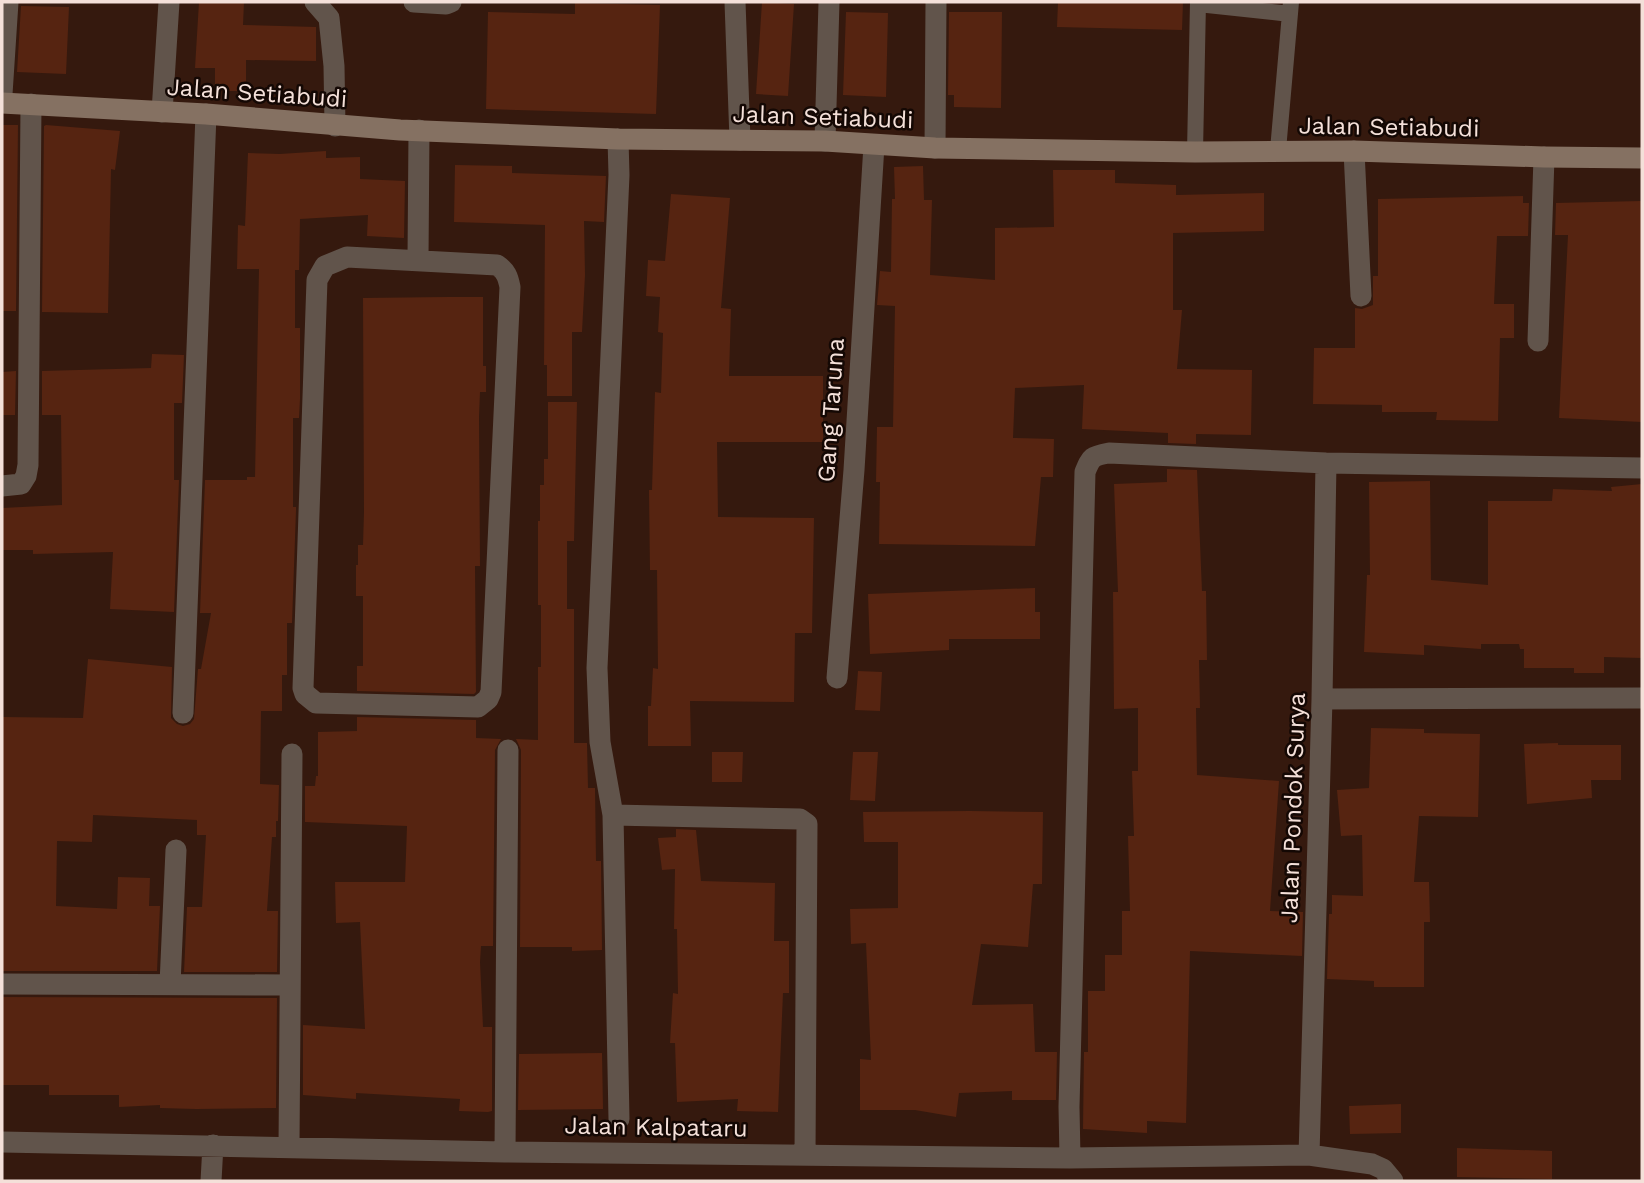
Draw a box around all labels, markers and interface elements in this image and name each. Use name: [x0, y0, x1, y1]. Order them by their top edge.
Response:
street label: Jalan Setiabudi: [166, 73, 348, 113]
street label: Jalan Setiabudi: [732, 100, 914, 134]
street label: Jalan Setiabudi: [1298, 111, 1480, 143]
street label: Gang Taruna: [812, 337, 850, 483]
street label: Jalan Pondok Surya: [1275, 692, 1311, 924]
street label: Jalan Kalpataru: [564, 1111, 748, 1143]

